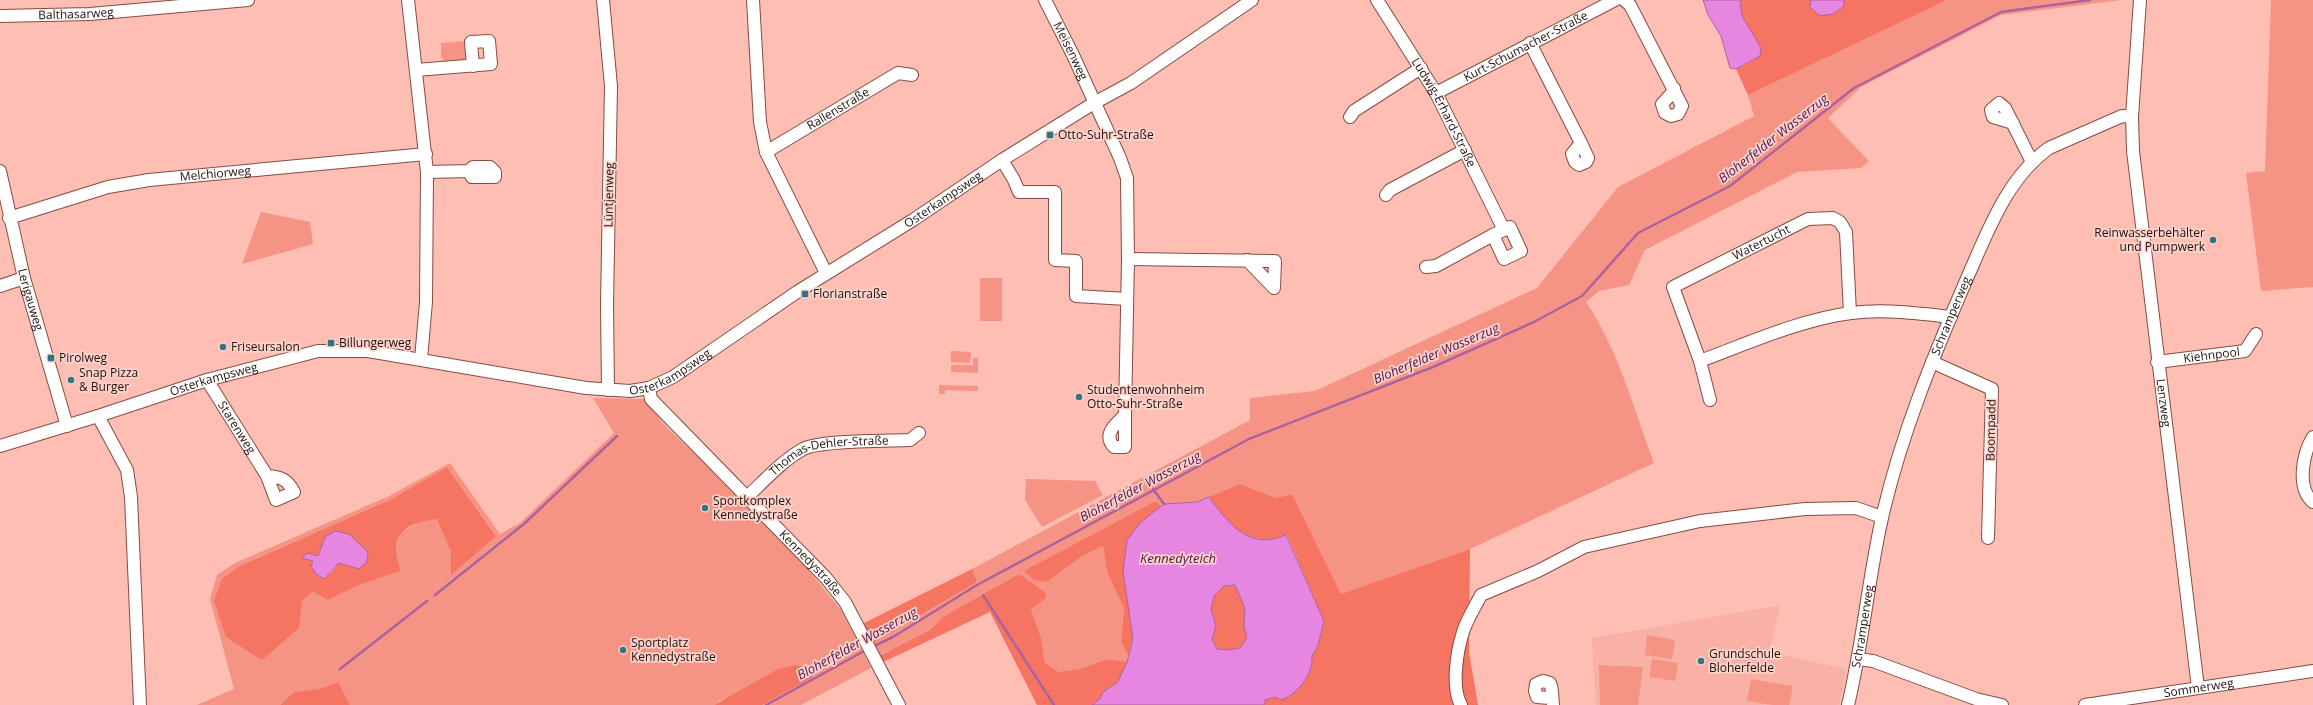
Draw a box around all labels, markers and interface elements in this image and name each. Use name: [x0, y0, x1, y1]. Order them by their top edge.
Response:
street label: Balthasarweg: [38, 3, 115, 23]
street label: Kurt-Schumacher-Straße: [1460, 7, 1591, 85]
street label: Meisenweg: [1049, 19, 1093, 83]
street label: Ludwig-Erhard-Straße: [1408, 54, 1481, 170]
street label: Rallenstraße: [803, 83, 872, 134]
water label: Bloherfelder Wasserzug: [1714, 89, 1833, 187]
place label: Otto-Suhr-Straße: [1058, 126, 1154, 143]
marker: Otto-Suhr-Straße: [1045, 130, 1055, 140]
street label: Melchiorweg: [179, 161, 252, 185]
street label: Lüntjenweg: [599, 162, 618, 228]
street label: Osterkampsweg: [901, 167, 986, 232]
street label: Watertucht: [1729, 220, 1793, 264]
place label: Reinwasserbehälter und Pumpwerk: [2094, 224, 2206, 255]
marker: Reinwasserbehälter und Pumpwerk: [2208, 235, 2218, 245]
street label: Lerigauweg: [14, 267, 48, 333]
street label: Schramperweg: [1927, 273, 1975, 358]
place label: Florianstraße: [813, 285, 887, 302]
marker: Florianstraße: [800, 289, 810, 299]
water label: Bloherfelder Wasserzug: [1370, 318, 1503, 388]
place label: Billungerweg: [339, 334, 412, 351]
place label: Friseursalon: [231, 338, 300, 355]
marker: Billungerweg: [326, 338, 336, 348]
marker: Friseursalon: [218, 342, 228, 352]
street label: Kiehnpool: [2182, 343, 2241, 367]
street label: Osterkampsweg: [628, 344, 715, 399]
place label: Pirolweg: [59, 349, 107, 366]
marker: Pirolweg: [46, 353, 56, 363]
street label: Osterkampsweg: [167, 358, 260, 400]
place label: Snap Pizza & Burger: [79, 364, 138, 395]
marker: Snap Pizza & Burger: [66, 375, 76, 385]
street label: Lenzweg: [2153, 378, 2175, 428]
place label: Studentenwohnheim Otto-Suhr-Straße: [1087, 381, 1205, 412]
marker: Studentenwohnheim Otto-Suhr-Straße: [1074, 392, 1084, 402]
street label: Starenweg: [214, 398, 260, 457]
street label: Boompadd: [1981, 399, 2000, 461]
street label: Thomas-Dehler-Straße: [765, 432, 889, 479]
water label: Bloherfelder Wasserzug: [1076, 446, 1205, 526]
place label: Sportkomplex Kennedystraße: [713, 492, 798, 523]
marker: Sportkomplex Kennedystraße: [700, 503, 710, 513]
street label: Kennedystraße: [776, 526, 846, 600]
water label: Kennedyteich: [1140, 549, 1216, 567]
street label: Schramperweg: [1847, 583, 1878, 669]
water label: Bloherfelder Wasserzug: [794, 602, 922, 684]
place label: Sportplatz Kennedystraße: [631, 634, 716, 665]
marker: Sportplatz Kennedystraße: [618, 645, 628, 655]
place label: Grundschule Bloherfelde: [1709, 645, 1781, 676]
marker: Grundschule Bloherfelde: [1696, 656, 1706, 666]
street label: Sommerweg: [2163, 674, 2235, 701]

